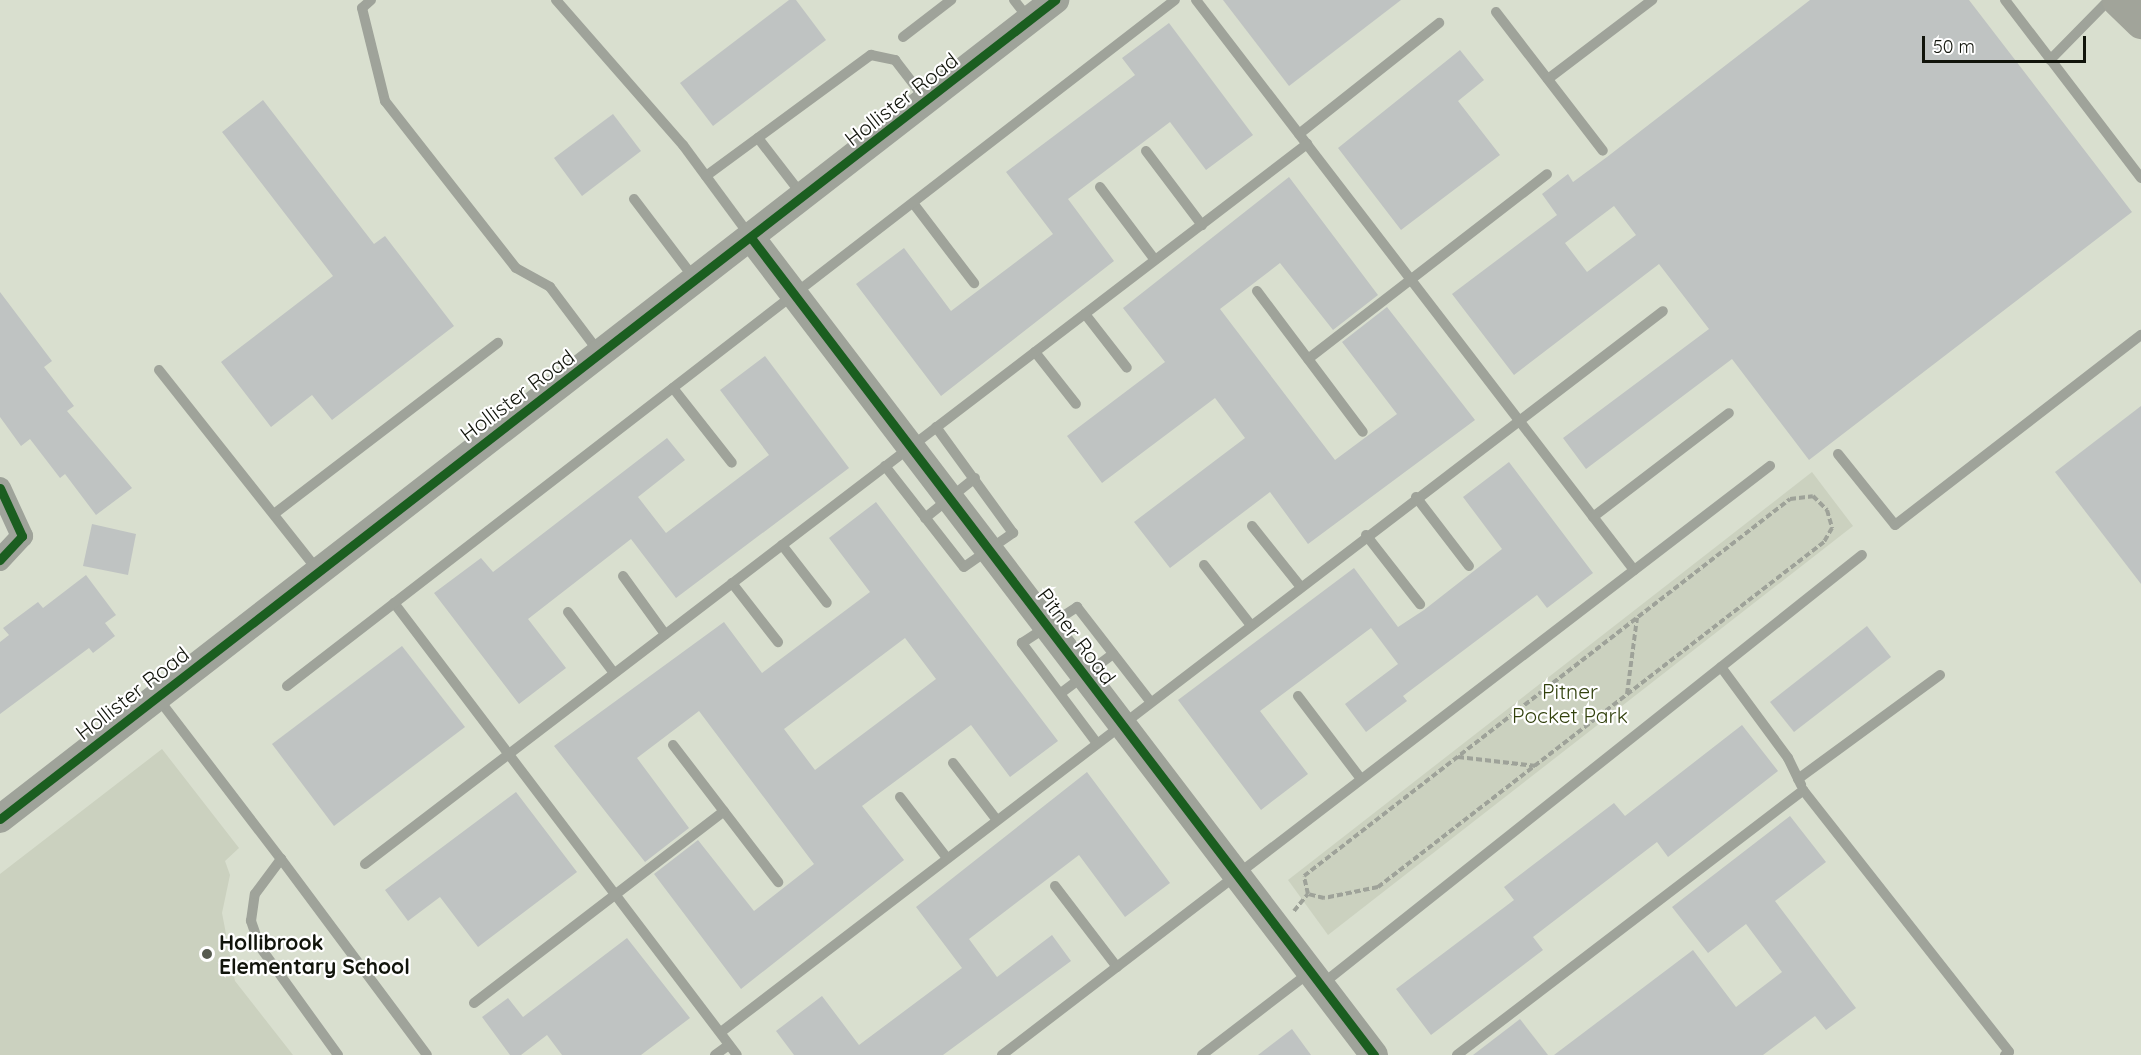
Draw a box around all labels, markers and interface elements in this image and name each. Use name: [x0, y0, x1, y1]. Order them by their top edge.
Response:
scale bar: [1925, 24, 2088, 62]
text: 50 m: [1933, 35, 1975, 58]
street label: Hollister Road: [839, 47, 963, 151]
street label: Hollister Road: [455, 344, 579, 446]
street label: Pitner Road: [1033, 583, 1121, 689]
street label: Hollister Road: [70, 641, 194, 745]
park label: Pitner Pocket Park: [1512, 678, 1628, 728]
place label: Hollibrook Elementary School: [219, 929, 410, 979]
marker: Hollibrook Elementary School: [200, 947, 214, 961]

